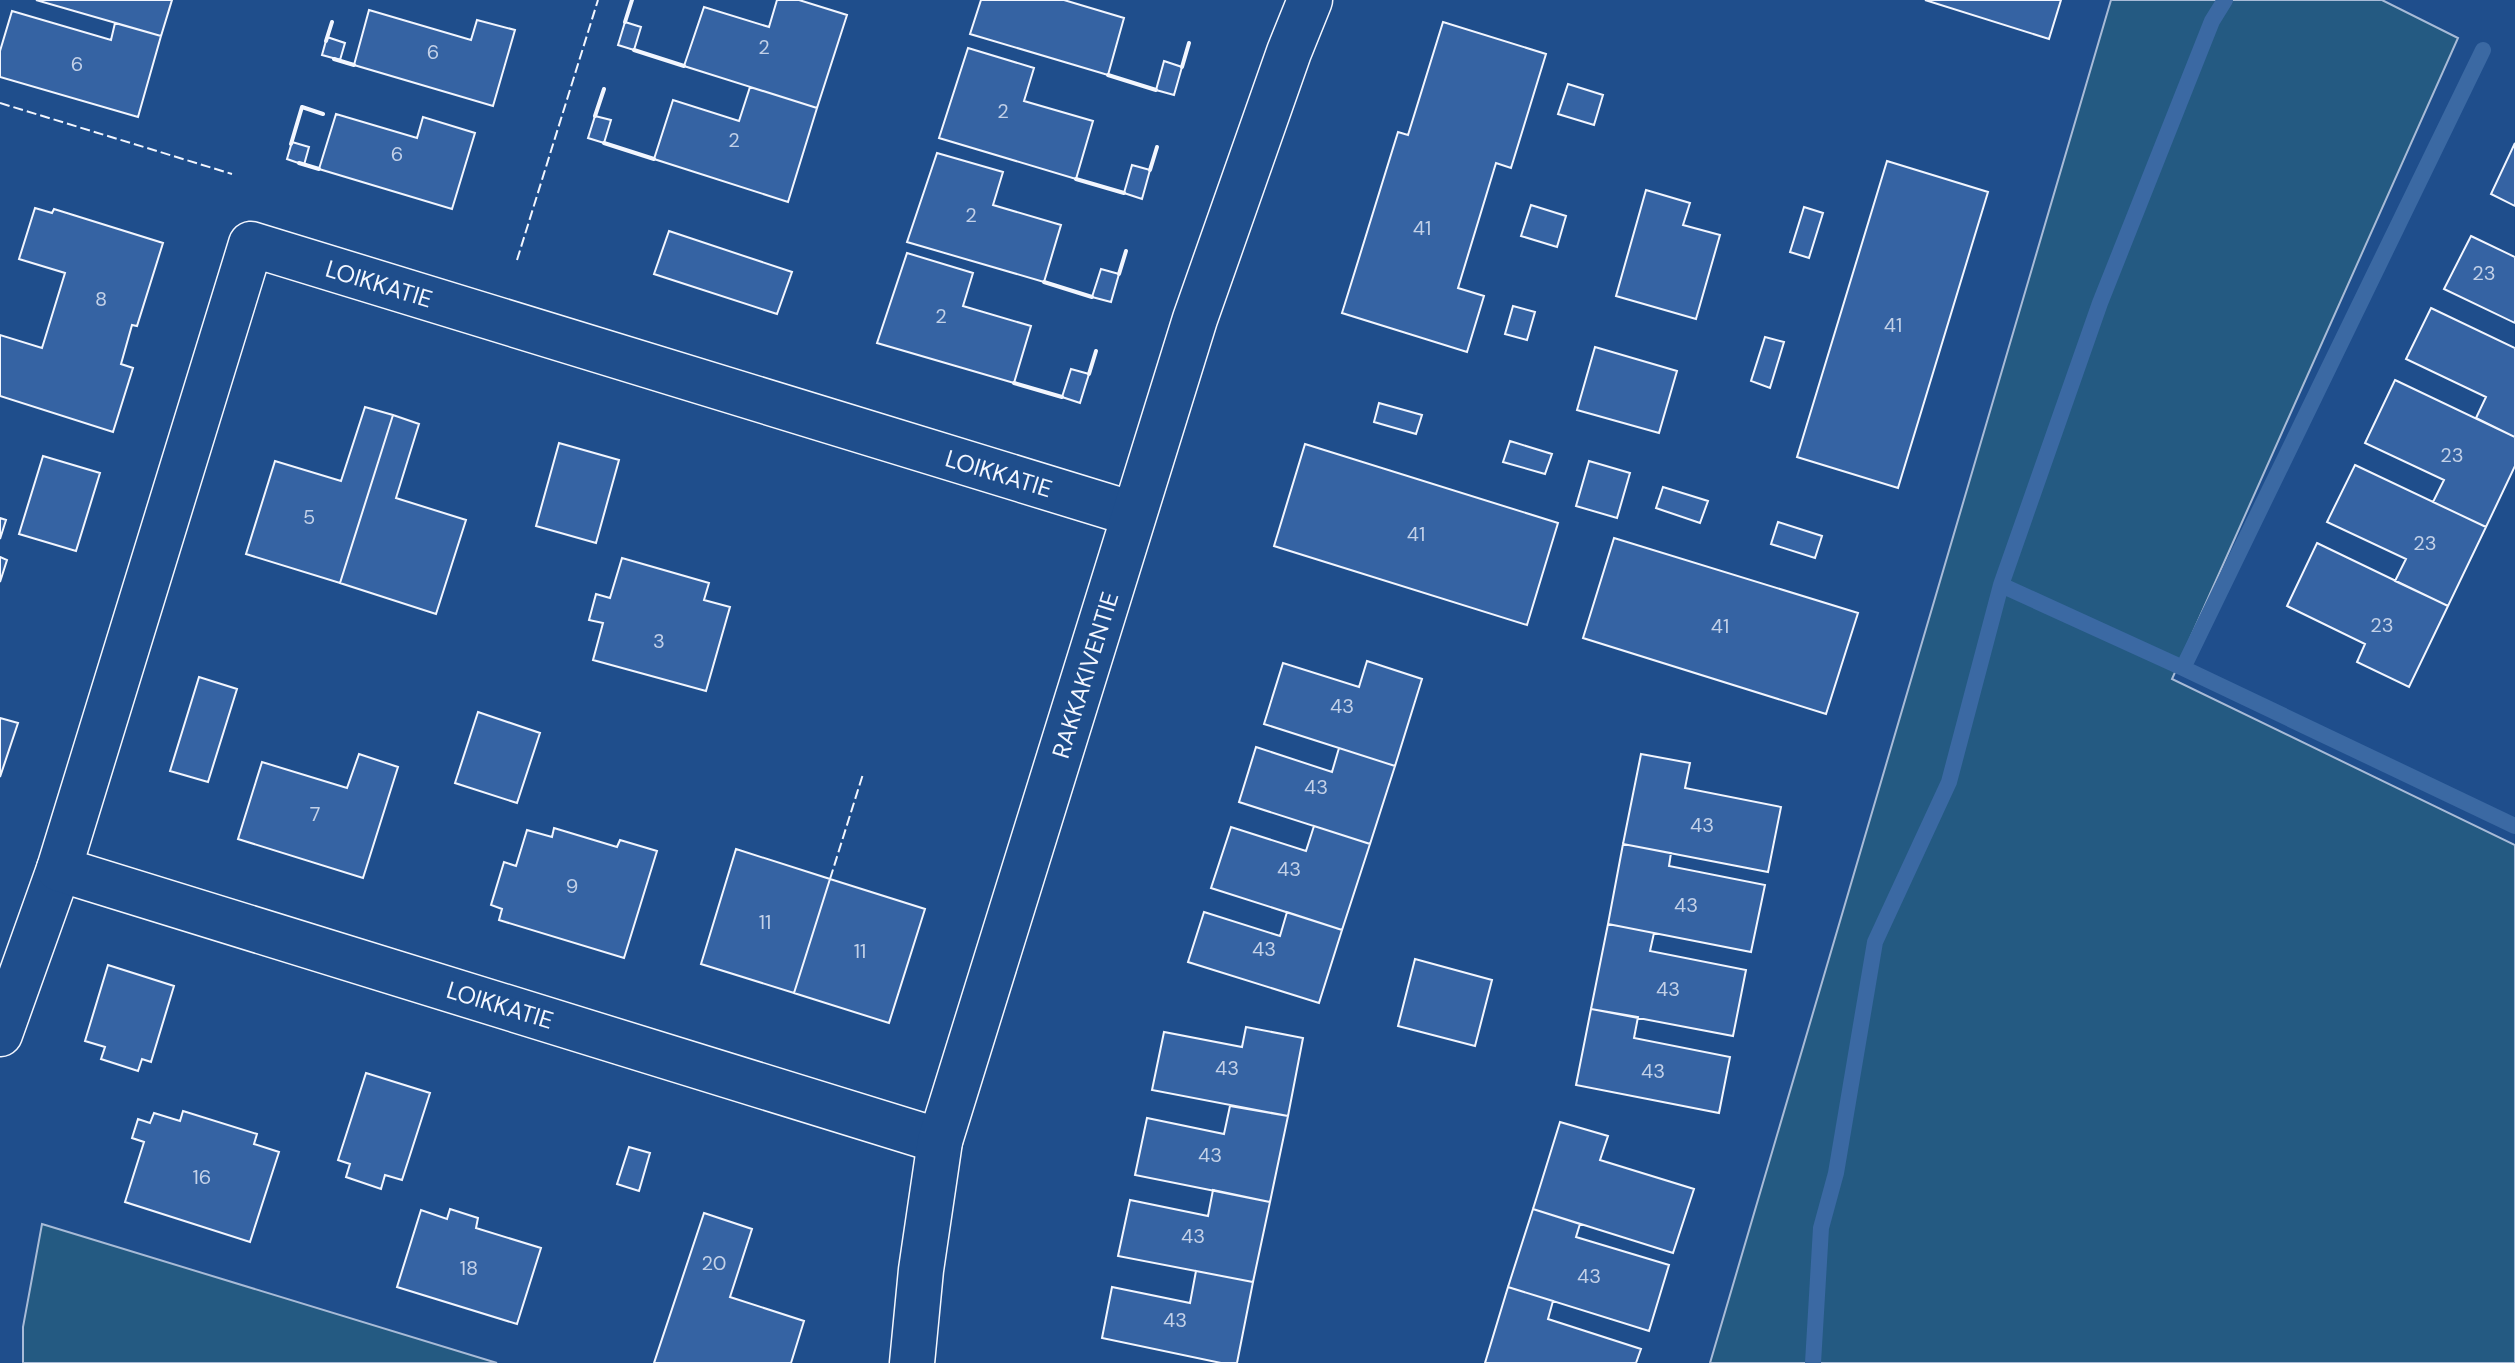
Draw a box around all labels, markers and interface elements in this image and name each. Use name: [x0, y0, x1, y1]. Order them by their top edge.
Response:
house number: 2: [758, 34, 770, 60]
house number: 6: [427, 39, 439, 65]
house number: 6: [71, 51, 83, 77]
house number: 2: [997, 98, 1009, 124]
house number: 2: [728, 127, 740, 153]
house number: 6: [391, 141, 403, 167]
house number: 2: [965, 202, 977, 228]
house number: 41: [1413, 215, 1431, 241]
street label: LOIKKATIE: [322, 252, 436, 314]
house number: 23: [2472, 260, 2496, 286]
house number: 8: [95, 286, 107, 312]
house number: 2: [935, 303, 947, 329]
house number: 41: [1884, 312, 1902, 338]
street label: LOIKKATIE: [942, 442, 1056, 504]
house number: 23: [2440, 442, 2464, 468]
house number: 5: [303, 504, 315, 530]
house number: 41: [1407, 521, 1425, 547]
house number: 23: [2413, 530, 2437, 556]
street label: RAKKAKIVENTIE: [1044, 588, 1125, 762]
house number: 23: [2370, 612, 2394, 638]
house number: 41: [1711, 613, 1729, 639]
house number: 3: [653, 628, 665, 654]
house number: 43: [1330, 693, 1354, 719]
house number: 43: [1304, 774, 1328, 800]
house number: 7: [310, 801, 320, 827]
house number: 43: [1690, 812, 1714, 838]
house number: 43: [1277, 856, 1301, 882]
house number: 9: [566, 873, 578, 899]
house number: 43: [1674, 892, 1698, 918]
house number: 11: [759, 909, 771, 935]
house number: 43: [1252, 936, 1276, 962]
house number: 11: [854, 938, 866, 964]
street label: LOIKKATIE: [443, 974, 557, 1036]
house number: 43: [1656, 976, 1680, 1002]
house number: 43: [1215, 1055, 1239, 1081]
house number: 43: [1641, 1058, 1665, 1084]
house number: 43: [1198, 1142, 1222, 1168]
house number: 16: [193, 1164, 211, 1190]
house number: 43: [1181, 1223, 1205, 1249]
house number: 20: [702, 1250, 727, 1276]
house number: 18: [460, 1255, 478, 1281]
house number: 43: [1577, 1263, 1601, 1289]
house number: 43: [1163, 1307, 1187, 1333]

